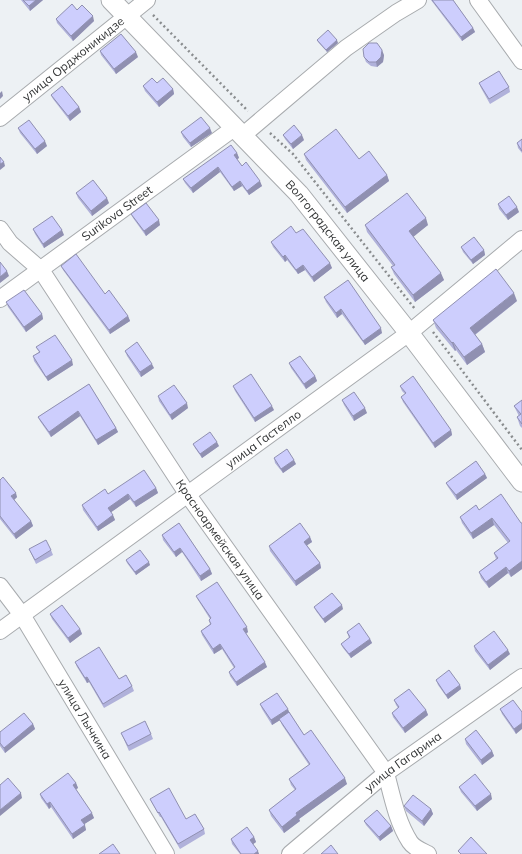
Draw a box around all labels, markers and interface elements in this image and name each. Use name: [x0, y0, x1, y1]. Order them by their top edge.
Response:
street label: улица Орджоникидзе: [19, 13, 127, 104]
street label: Волгоградская улица: [283, 177, 374, 285]
street label: Surikova Street: [78, 182, 155, 244]
street label: улица Гастелло: [222, 406, 304, 471]
street label: Красноармейская улица: [173, 476, 268, 602]
street label: улица Лычкина: [55, 676, 115, 762]
street label: улица Гагарина: [361, 728, 444, 795]

